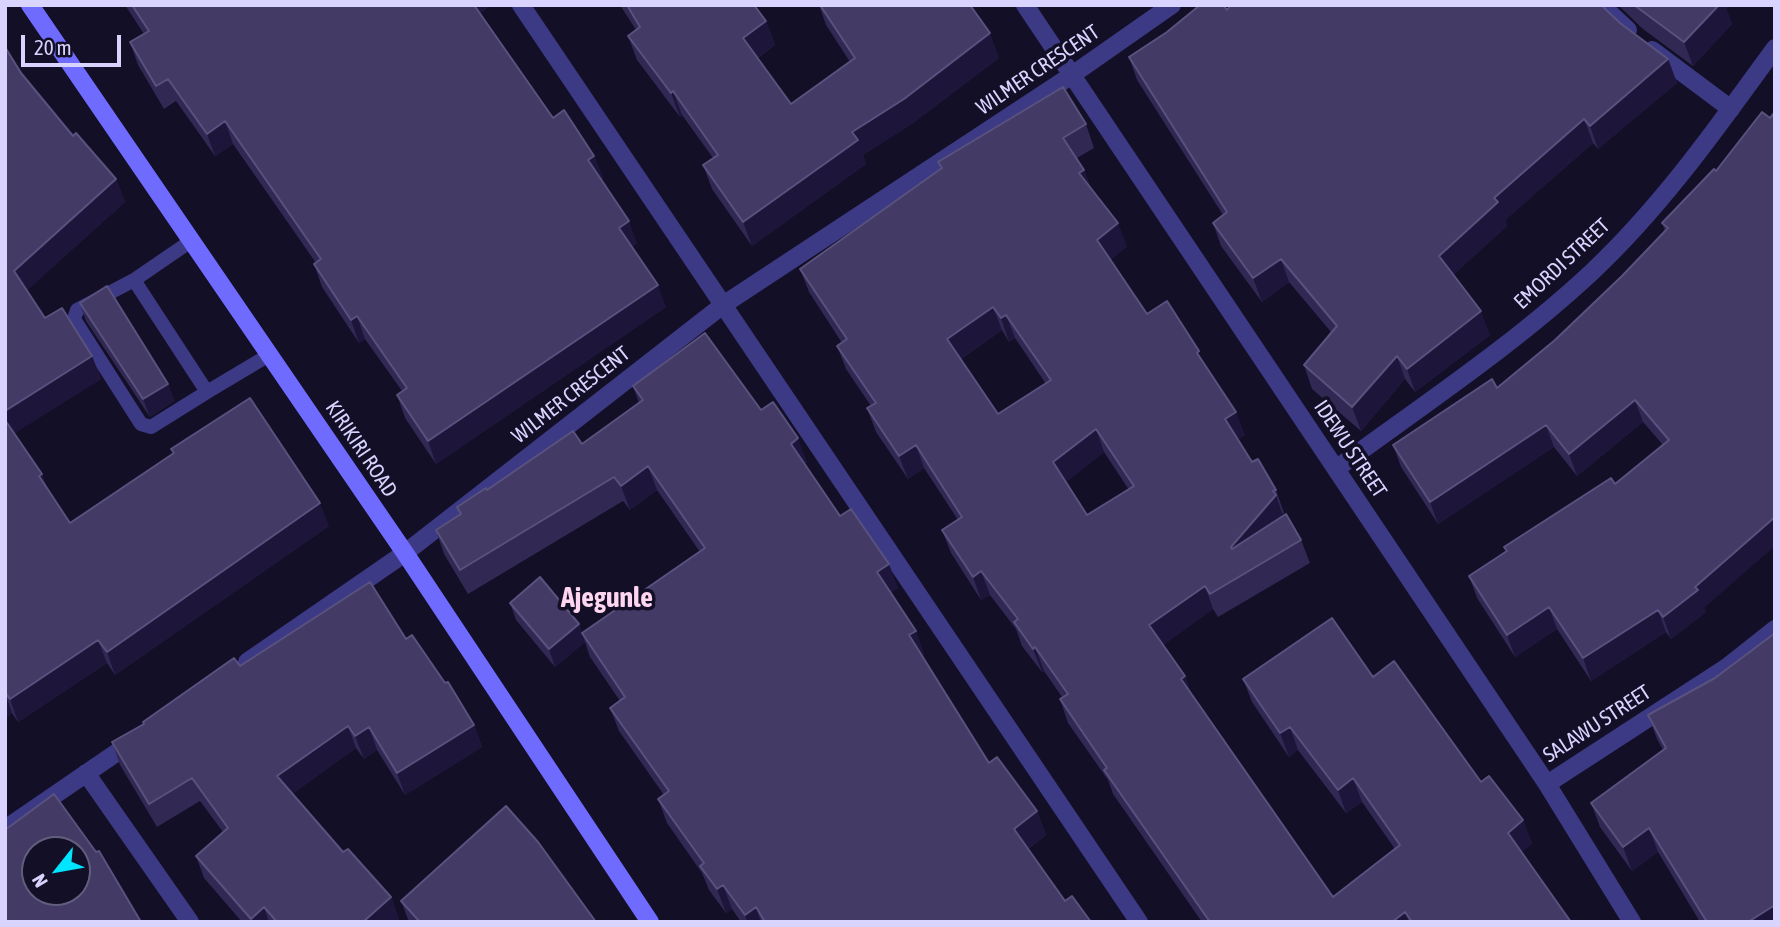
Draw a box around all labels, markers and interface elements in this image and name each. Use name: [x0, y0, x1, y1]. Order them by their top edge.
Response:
street label: WILMER CRESCENT: [972, 20, 1104, 120]
scale bar: [24, 21, 124, 65]
text: 20 m: [34, 35, 72, 59]
street label: EMORDI STREET: [1509, 213, 1615, 315]
street label: WILMER CRESCENT: [507, 341, 635, 449]
street label: IDEWU STREET: [1308, 395, 1392, 503]
street label: KIRIKIRI ROAD: [320, 396, 402, 502]
district label: Ajegunle: [561, 581, 653, 615]
street label: SALAWU STREET: [1538, 680, 1656, 768]
north arrow: [21, 836, 91, 906]
text: N: [27, 870, 52, 891]

